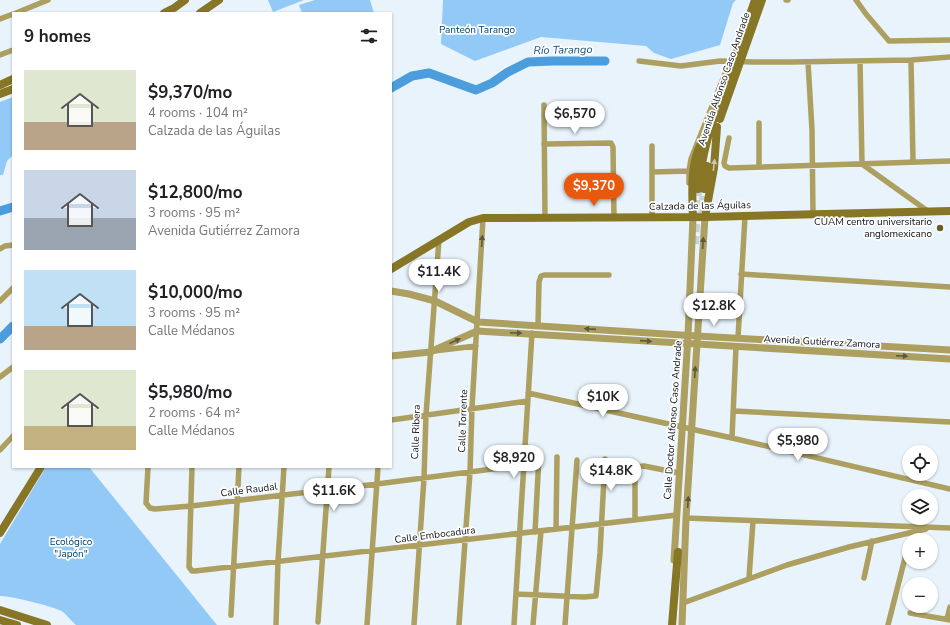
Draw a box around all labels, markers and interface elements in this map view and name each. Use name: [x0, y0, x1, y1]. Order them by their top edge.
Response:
street label: Avenida Alfonso Caso Andrade: [695, 10, 753, 148]
park label: Panteón Tarango: [439, 23, 516, 37]
text: 9 homes: [24, 25, 91, 48]
icon: filters: [358, 25, 380, 47]
water label: Río Tarango: [533, 42, 593, 58]
text: $9,370/mo: [148, 81, 232, 104]
icon: home: [56, 86, 104, 134]
pin: $6,570: [542, 101, 608, 135]
text: 4 rooms · 104 m²: [148, 104, 248, 122]
text: $6,570: [554, 105, 596, 123]
text: Calzada de las Águilas: [148, 122, 280, 140]
one-way arrow: [711, 159, 717, 171]
pin: $9,370: [561, 173, 627, 207]
text: $9,370: [573, 177, 615, 195]
text: $12,800/mo: [148, 181, 242, 204]
icon: home: [56, 186, 104, 234]
street label: Calzada de las Águilas: [649, 198, 751, 214]
text: 3 rooms · 95 m²: [148, 204, 240, 222]
place label: CUAM centro universitario anglomexicano: [814, 215, 932, 241]
text: Avenida Gutiérrez Zamora: [148, 222, 300, 240]
marker: CUAM centro universitario anglomexicano: [935, 223, 945, 233]
one-way arrow: [478, 235, 485, 247]
one-way arrow: [700, 237, 707, 249]
pin: $11.4K: [406, 259, 472, 293]
text: $11.4K: [417, 263, 461, 281]
text: $10,000/mo: [148, 281, 242, 304]
icon: home: [56, 286, 104, 334]
pin: $12.8K: [681, 293, 747, 327]
text: $12.8K: [692, 297, 736, 315]
text: 3 rooms · 95 m²: [148, 304, 240, 322]
text: Calle Médanos: [148, 322, 235, 340]
one-way arrow: [584, 325, 596, 332]
one-way arrow: [510, 329, 522, 336]
street label: Avenida Gutiérrez Zamora: [763, 332, 881, 352]
one-way arrow: [450, 337, 462, 343]
one-way arrow: [640, 338, 653, 344]
street label: Calle Doctor Alfonso Caso Andrade: [660, 340, 686, 500]
one-way arrow: [896, 353, 908, 360]
one-way arrow: [692, 366, 699, 378]
text: $5,980/mo: [148, 381, 232, 404]
pin: $10K: [579, 384, 627, 418]
icon: home: [56, 386, 104, 434]
text: $10K: [587, 388, 619, 406]
street label: Calle Torrente: [455, 389, 471, 453]
text: 2 rooms · 64 m²: [148, 404, 240, 422]
street label: Calle Ribera: [408, 404, 424, 460]
text: Calle Médanos: [148, 422, 235, 440]
pin: $5,980: [765, 428, 831, 462]
text: $5,980: [777, 432, 819, 450]
pin: $8,920: [481, 445, 547, 479]
map controls: [902, 445, 938, 613]
button: locate: [902, 445, 938, 481]
text: $8,920: [493, 449, 535, 467]
pin: $14.8K: [578, 458, 644, 492]
text: $14.8K: [589, 462, 633, 480]
pin: $11.6K: [301, 478, 367, 512]
street label: Calle Raudal: [220, 480, 278, 500]
text: $11.6K: [312, 482, 356, 500]
button: layers: [902, 489, 938, 525]
one-way arrow: [684, 496, 691, 508]
street label: Calle Embocadura: [394, 523, 476, 547]
button: +: [902, 533, 938, 569]
park label: Ecológico "Japón": [50, 535, 93, 561]
button: −: [902, 577, 938, 613]

